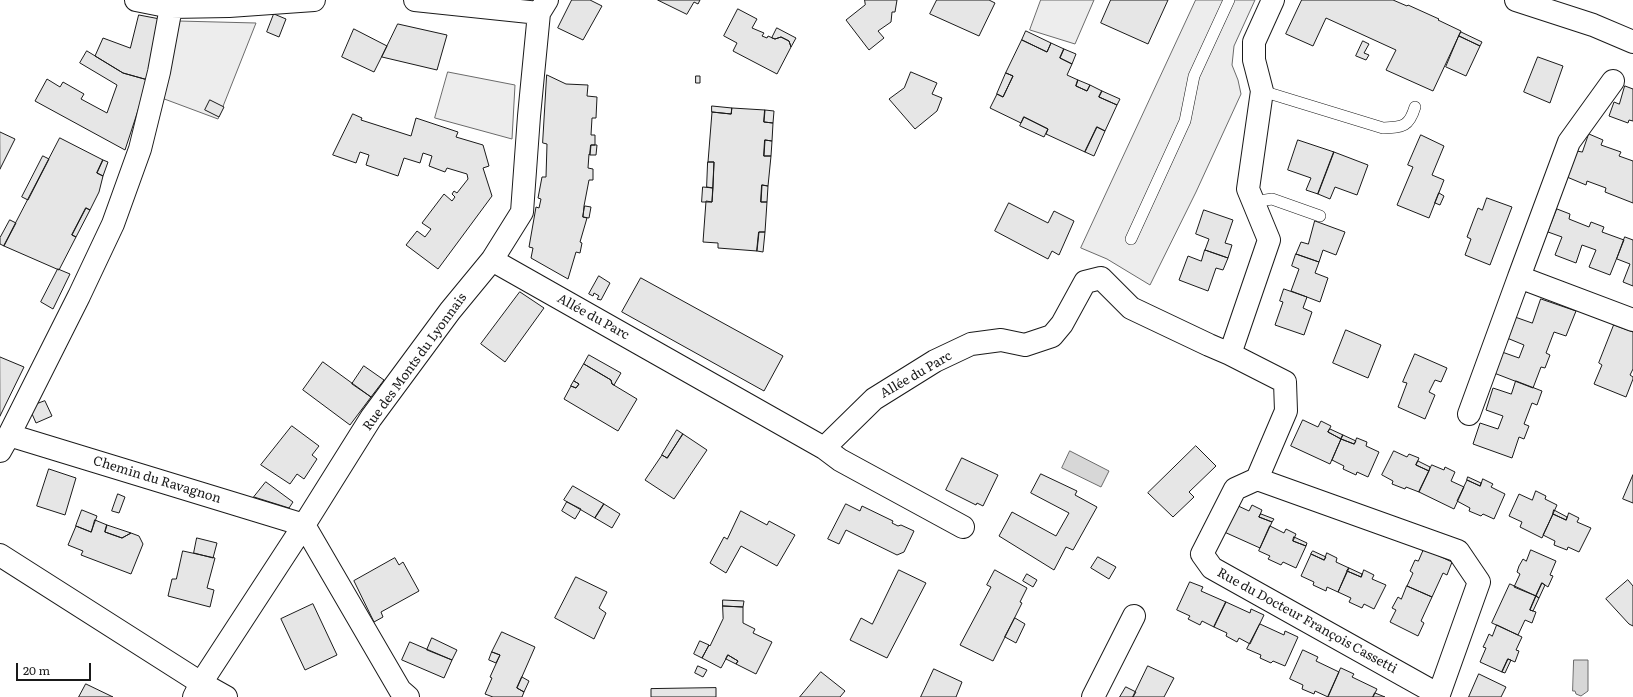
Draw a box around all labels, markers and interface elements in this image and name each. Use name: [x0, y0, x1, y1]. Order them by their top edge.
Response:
street label: Rue des Monts du Lyonnais: [360, 290, 470, 434]
street label: Allée du Parc: [554, 291, 632, 343]
street label: Allée du Parc: [877, 348, 955, 402]
street label: Chemin du Ravagnon: [91, 453, 223, 507]
street label: Rue du Docteur François Cassetti: [1214, 565, 1400, 677]
scale bar: [18, 655, 93, 681]
text: 20 m: [23, 661, 50, 679]

